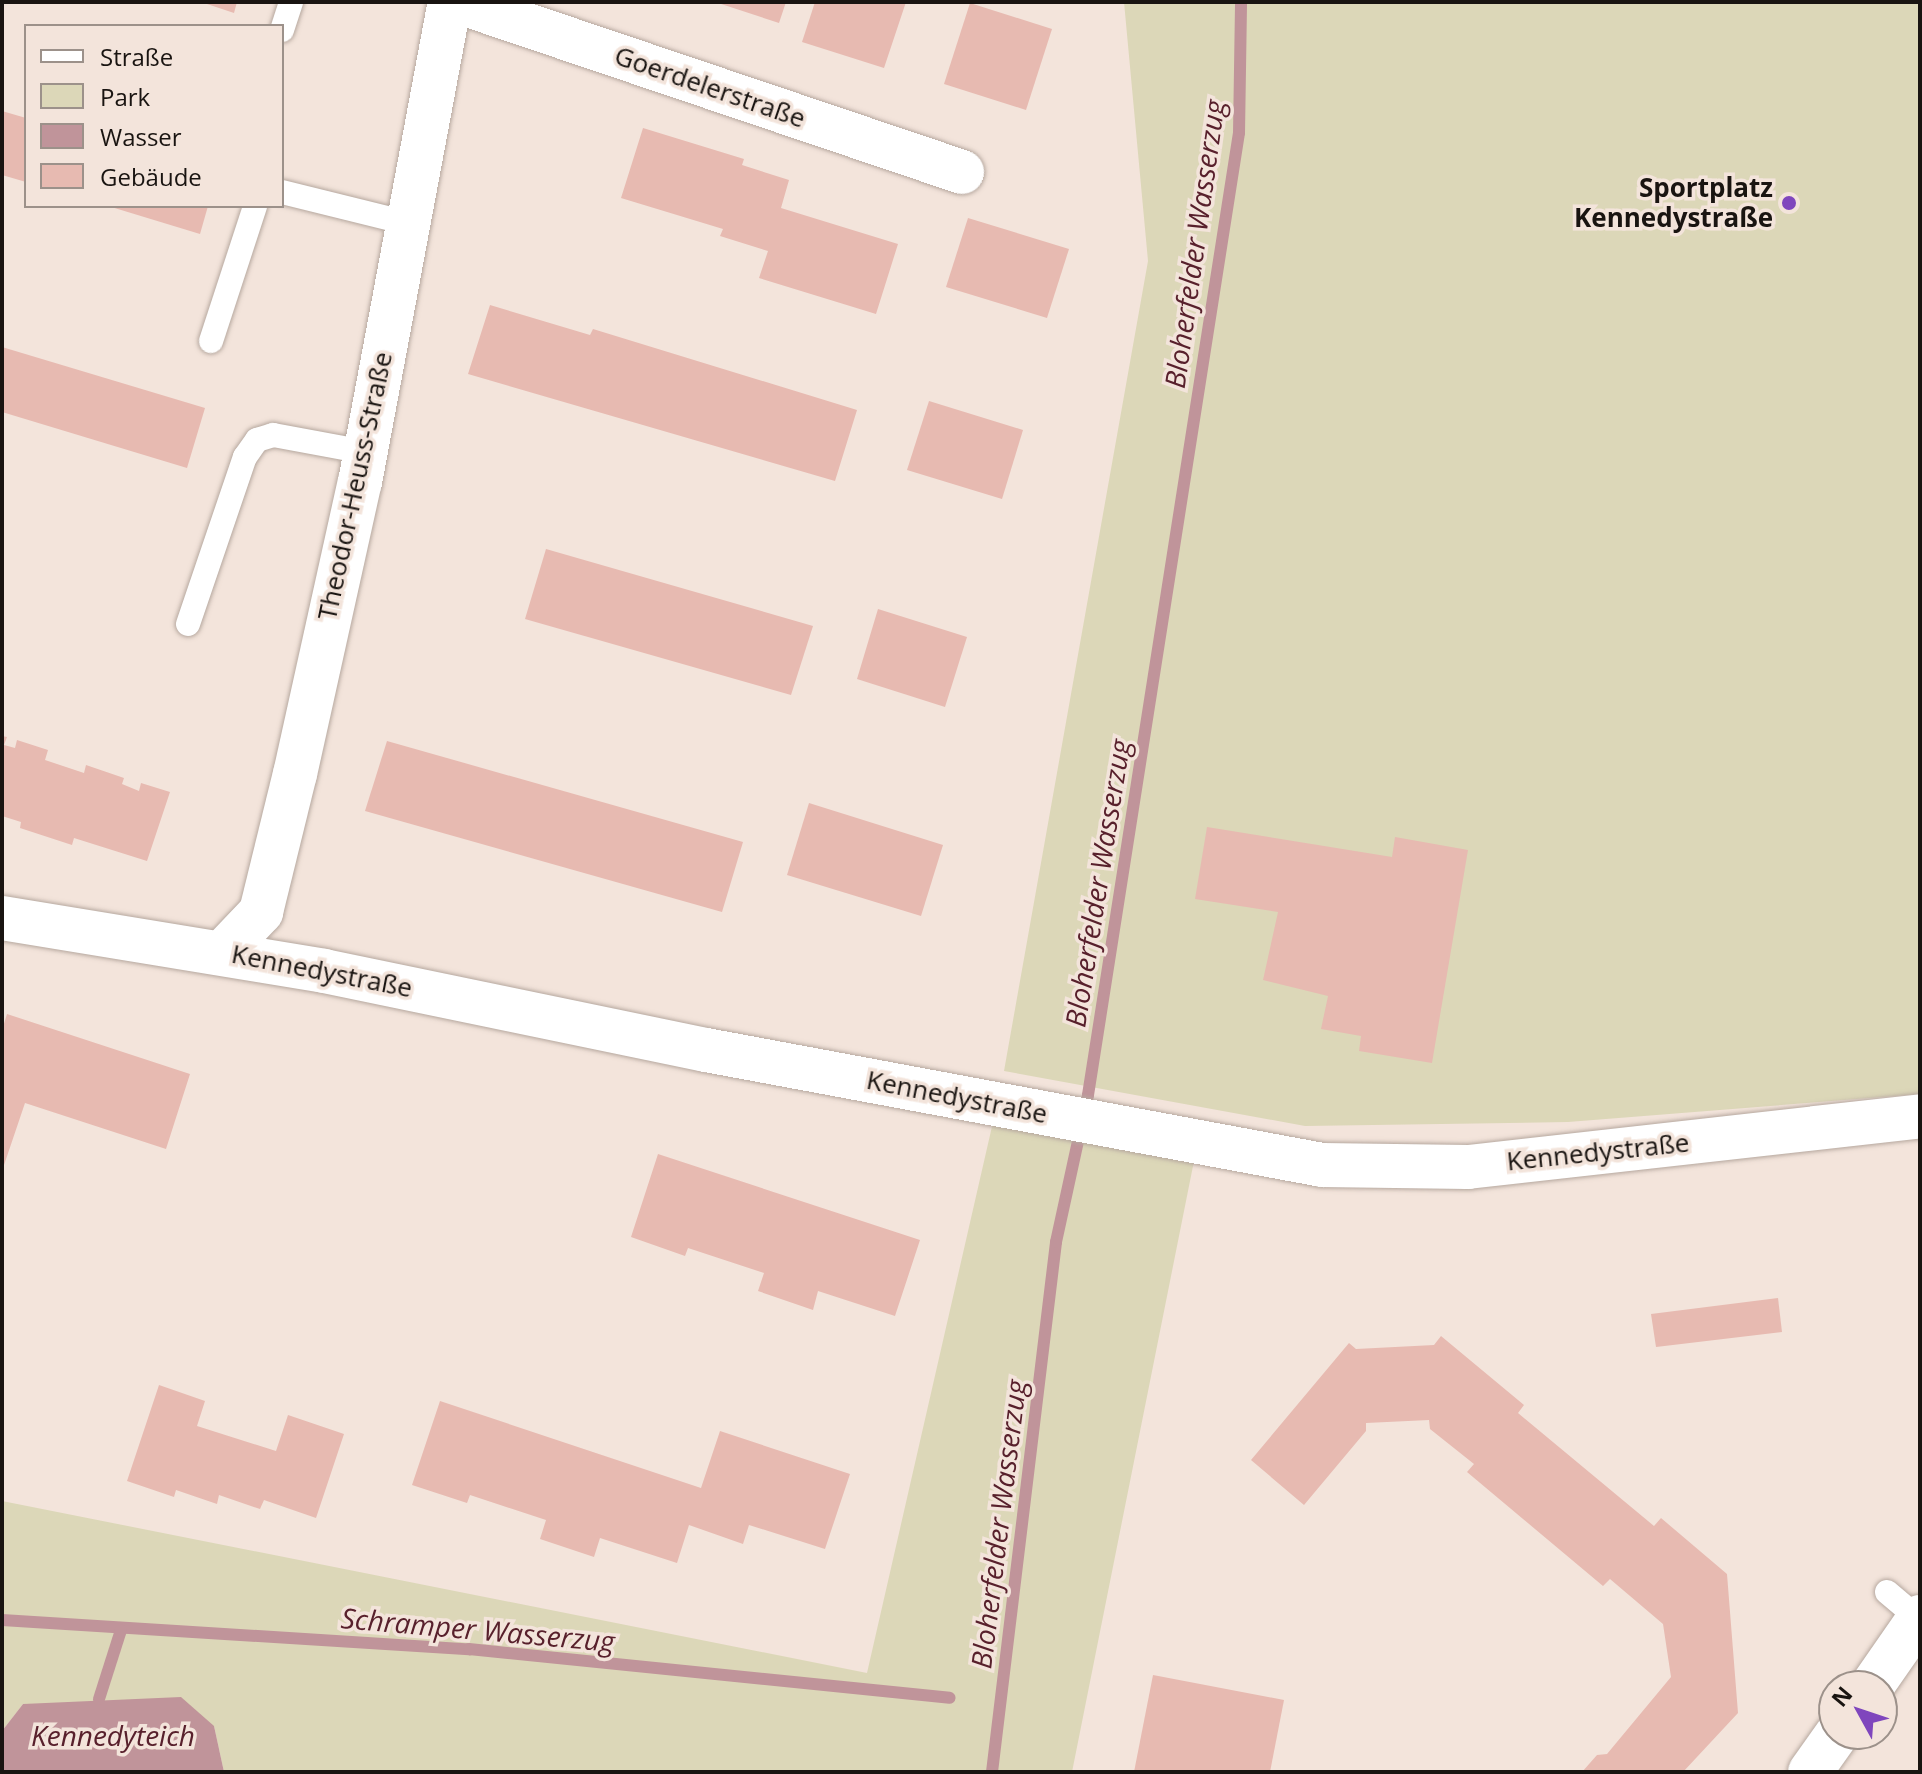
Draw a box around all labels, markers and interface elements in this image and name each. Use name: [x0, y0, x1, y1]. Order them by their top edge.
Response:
legend: [24, 24, 284, 208]
text: Straße: [100, 40, 173, 73]
street label: Goerdelerstraße: [611, 40, 809, 134]
text: Park: [100, 80, 150, 113]
water label: Bloherfelder Wasserzug: [1157, 98, 1231, 390]
text: Wasser: [100, 120, 182, 153]
text: Gebäude: [100, 160, 202, 193]
place label: Sportplatz Kennedystraße: [1574, 172, 1773, 234]
marker: Sportplatz Kennedystraße: [1780, 194, 1798, 212]
street label: Theodor-Heuss-Straße: [311, 349, 399, 623]
water label: Bloherfelder Wasserzug: [1058, 737, 1136, 1029]
street label: Kennedystraße: [229, 938, 415, 1004]
street label: Kennedystraße: [864, 1064, 1050, 1130]
street label: Kennedystraße: [1505, 1127, 1691, 1177]
water label: Bloherfelder Wasserzug: [964, 1378, 1032, 1670]
water label: Schramper Wasserzug: [340, 1600, 616, 1658]
north arrow: [1818, 1670, 1898, 1750]
text: N: [1824, 1679, 1858, 1712]
water label: Kennedyteich: [31, 1718, 195, 1752]

